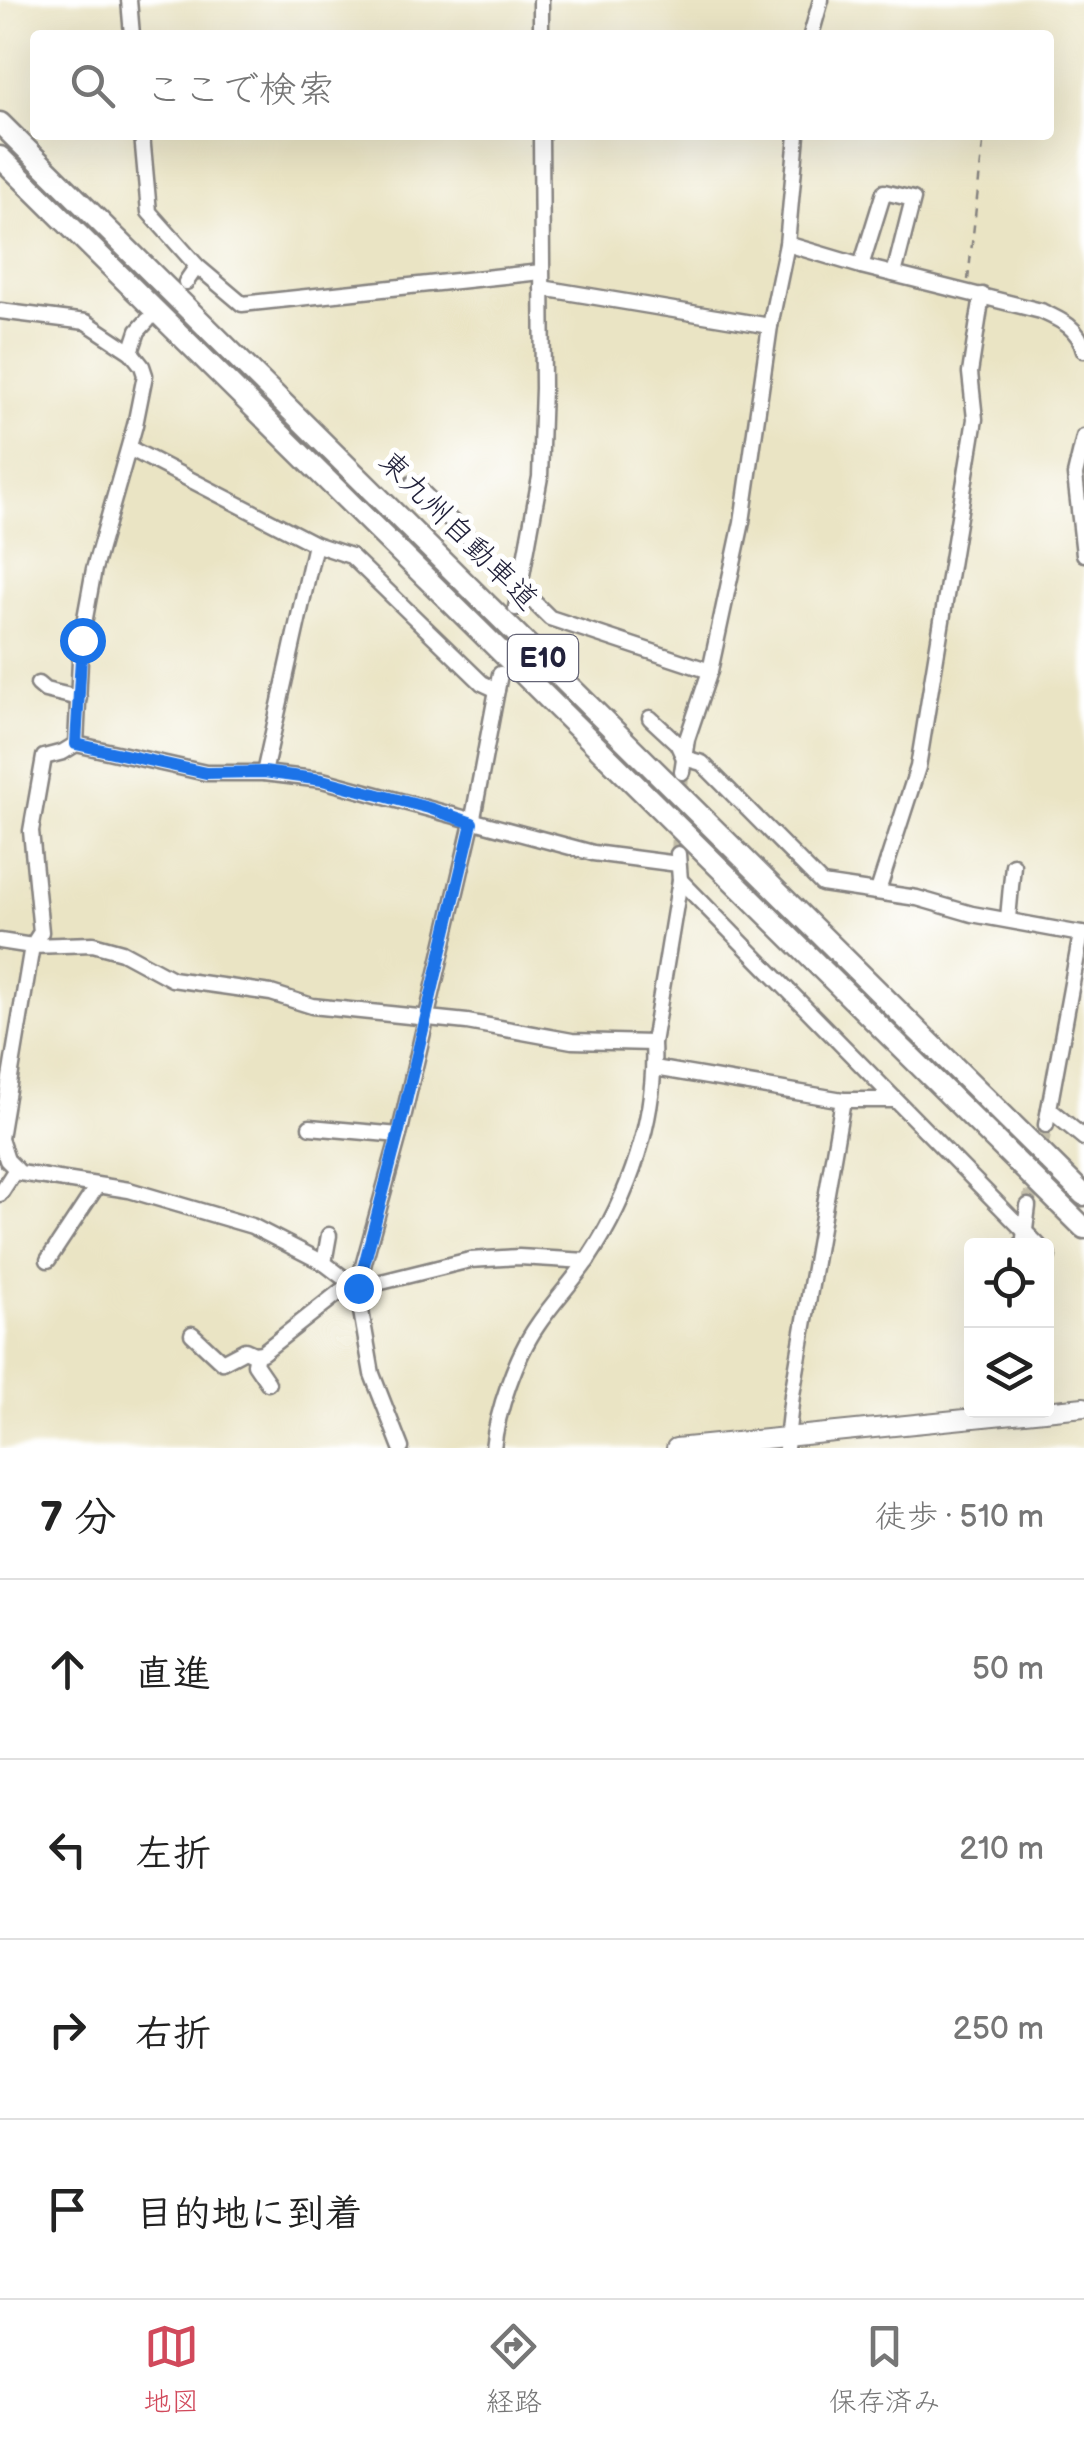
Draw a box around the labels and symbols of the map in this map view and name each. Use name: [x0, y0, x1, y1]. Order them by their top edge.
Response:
street label: 東九州自動車道: [371, 444, 545, 618]
route start: [60, 618, 106, 664]
road number: E10: [508, 635, 578, 681]
route end: [336, 1266, 382, 1312]

